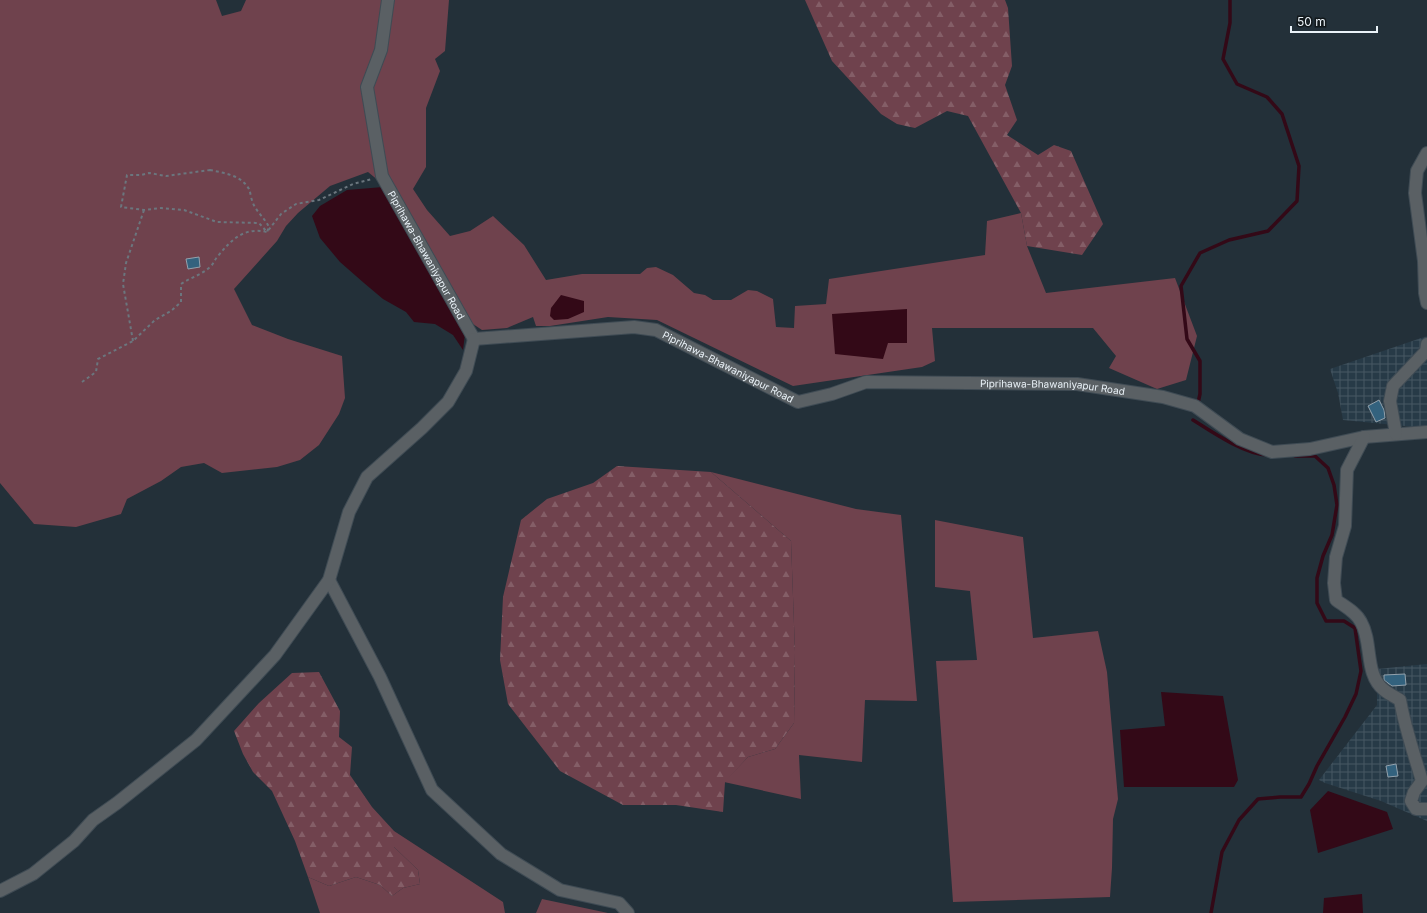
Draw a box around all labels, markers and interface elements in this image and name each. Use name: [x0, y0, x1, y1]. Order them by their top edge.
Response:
scale bar: [1291, 8, 1377, 34]
text: 50 m: [1297, 14, 1326, 29]
street label: Piprihawa-Bhawaniyapur Road: [386, 189, 468, 321]
street label: Piprihawa-Bhawaniyapur Road: [661, 328, 796, 405]
street label: Piprihawa-Bhawaniyapur Road: [980, 377, 1126, 397]

